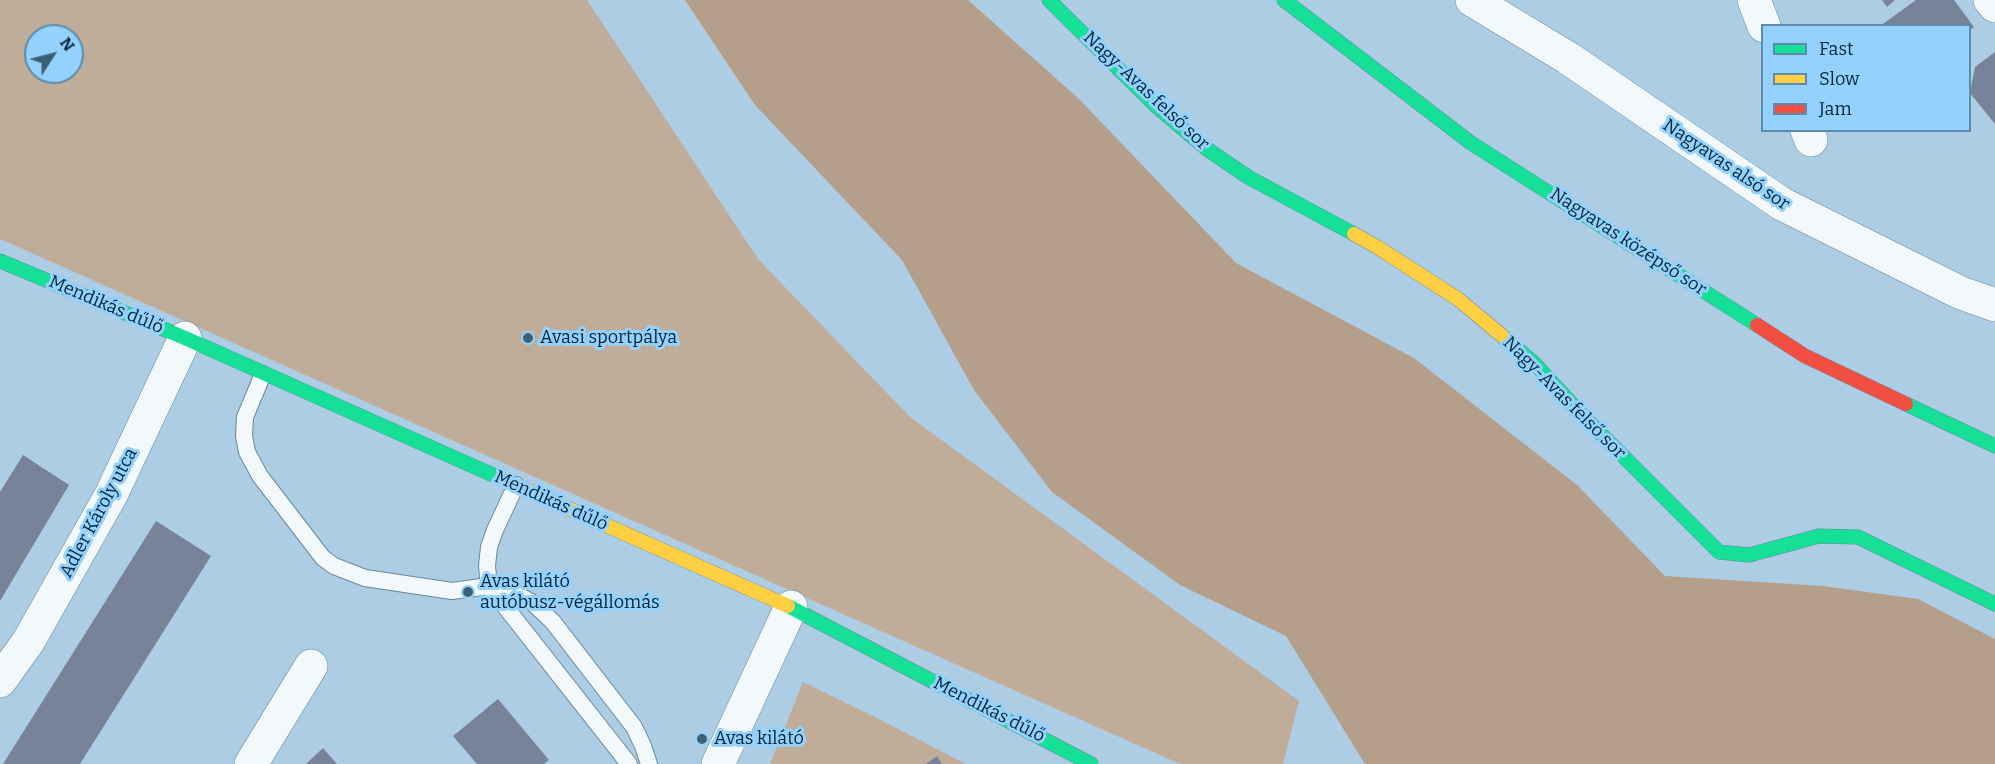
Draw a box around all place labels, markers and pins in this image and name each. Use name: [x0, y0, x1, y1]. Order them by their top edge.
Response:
place label: Avasi sportpálya: [540, 327, 677, 349]
marker: Avasi sportpálya: [521, 331, 535, 345]
place label: Avas kilátó autóbusz-végállomás: [480, 571, 660, 614]
marker: Avas kilátó autóbusz-végállomás: [461, 585, 475, 599]
place label: Avas kilátó: [714, 728, 804, 750]
marker: Avas kilátó: [695, 732, 709, 746]

